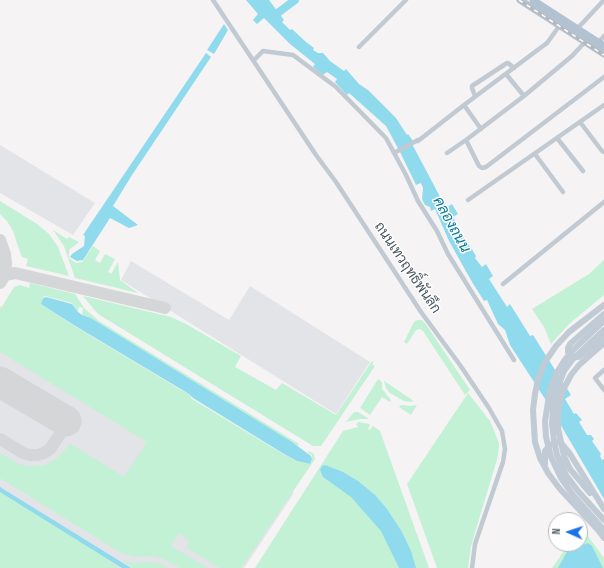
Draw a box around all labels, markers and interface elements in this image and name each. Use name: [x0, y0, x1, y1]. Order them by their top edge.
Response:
water label: คลองถนน: [428, 194, 474, 256]
street label: ถนนเทวฤทธิ์พันลึก: [370, 219, 444, 317]
north arrow: [548, 512, 588, 552]
text: N: [550, 528, 563, 535]

